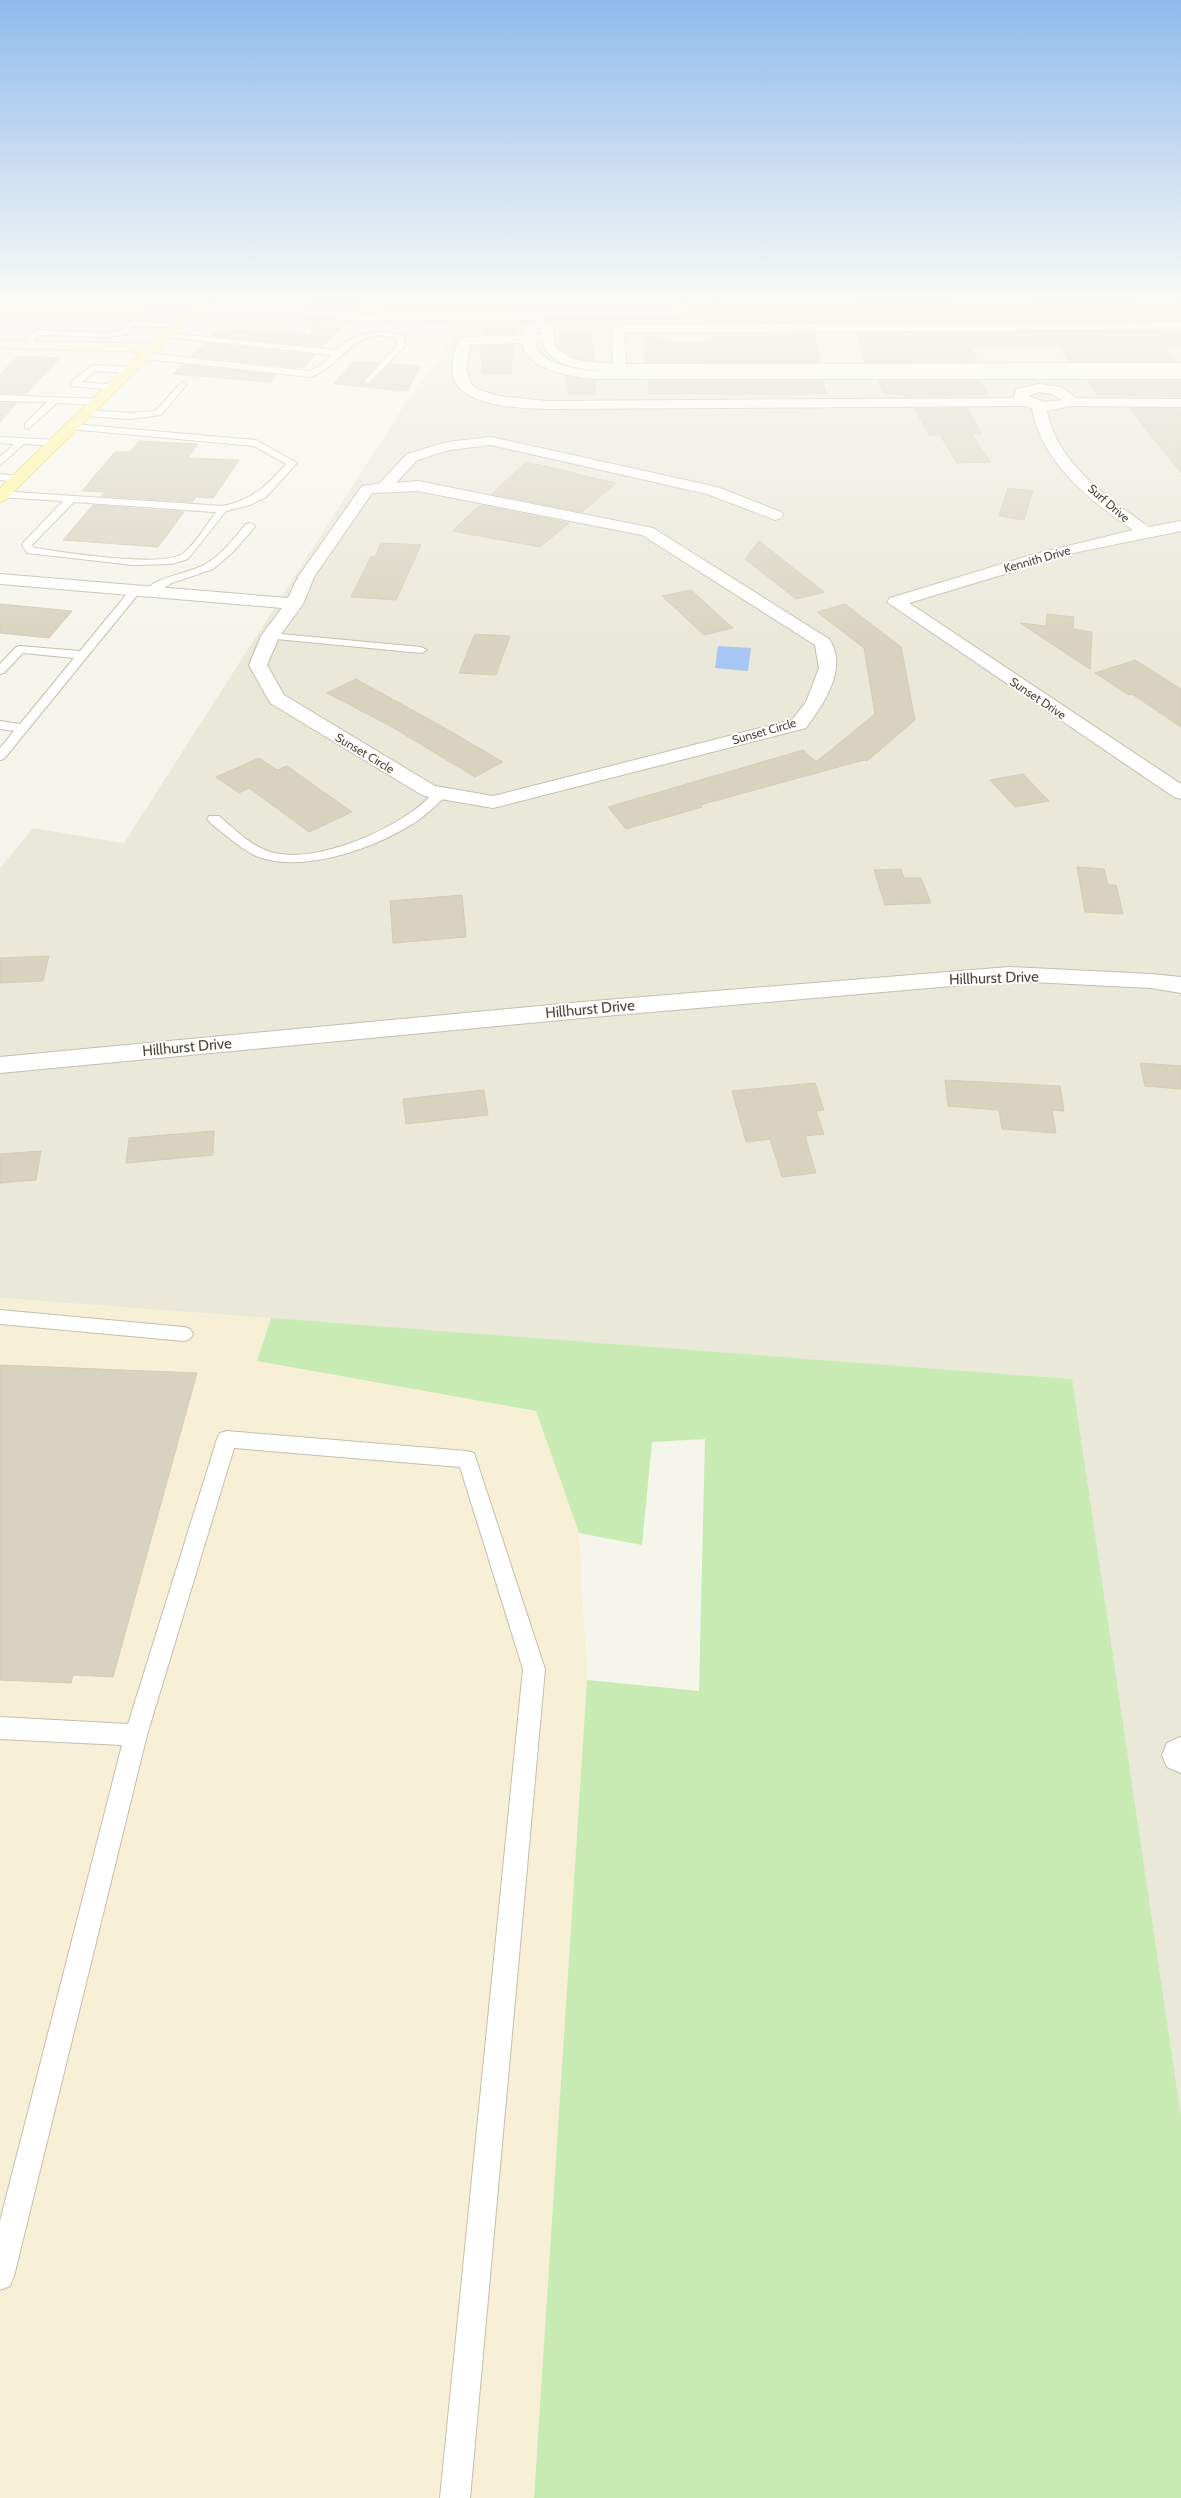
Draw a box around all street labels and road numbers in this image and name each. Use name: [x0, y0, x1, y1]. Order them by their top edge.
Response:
street label: Surf Drive: [1085, 481, 1133, 525]
street label: Kennith Drive: [1002, 542, 1072, 576]
street label: Sunset Drive: [1007, 674, 1069, 722]
street label: Sunset Circle: [730, 715, 798, 747]
street label: Sunset Circle: [333, 730, 397, 776]
street label: Hillhurst Drive: [949, 967, 1039, 989]
street label: Hillhurst Drive: [545, 996, 636, 1022]
street label: Hillhurst Drive: [142, 1034, 233, 1060]

